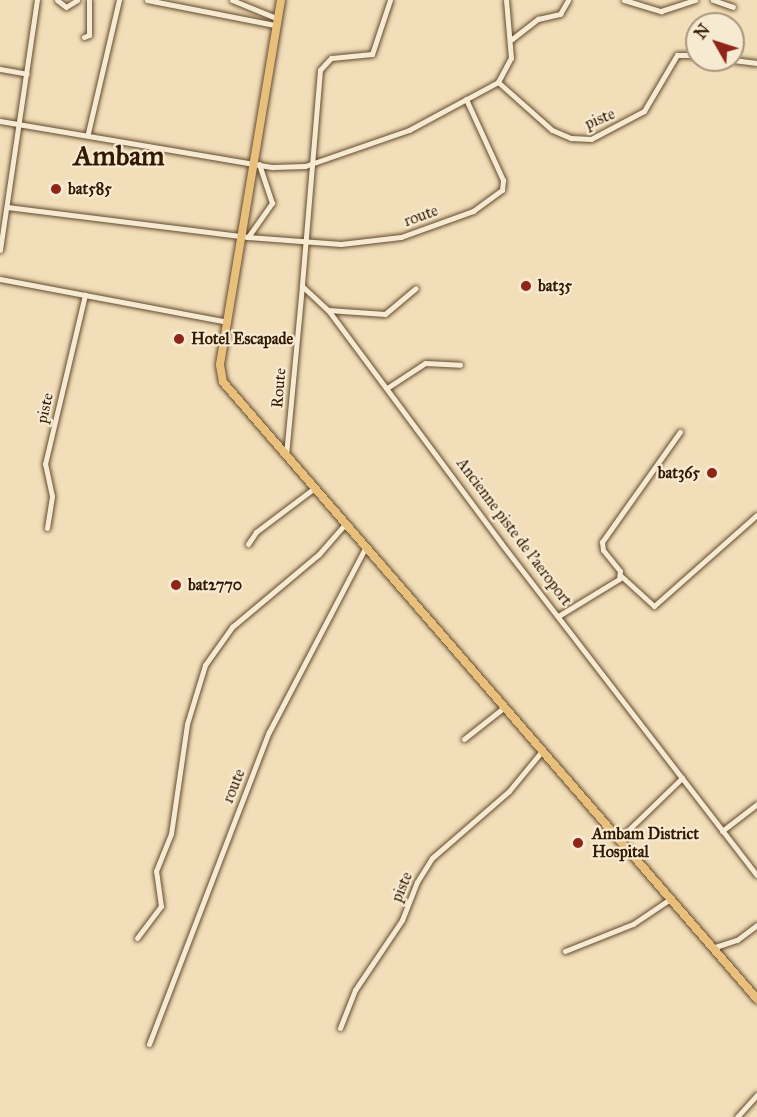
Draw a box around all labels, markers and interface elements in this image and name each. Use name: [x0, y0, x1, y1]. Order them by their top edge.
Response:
north arrow: [685, 12, 745, 72]
text: N: [691, 20, 714, 43]
street label: piste: [582, 104, 618, 134]
district label: Ambam: [73, 139, 165, 173]
place label: bat585: [68, 179, 112, 199]
marker: bat585: [49, 182, 63, 196]
street label: route: [401, 201, 441, 231]
place label: bat35: [538, 276, 572, 296]
marker: bat35: [519, 279, 533, 293]
place label: Hotel Escapade: [191, 329, 293, 349]
marker: Hotel Escapade: [172, 332, 186, 346]
street label: Route: [268, 367, 290, 409]
street label: piste: [32, 391, 58, 425]
street label: Ancienne piste de l'aeroport: [452, 454, 576, 610]
place label: bat365: [658, 463, 700, 483]
marker: bat365: [705, 466, 719, 480]
place label: bat2770: [188, 575, 242, 595]
marker: bat2770: [169, 578, 183, 592]
street label: route: [219, 766, 249, 806]
place label: Ambam District Hospital: [592, 824, 699, 862]
marker: Ambam District Hospital: [569, 834, 587, 852]
street label: piste: [387, 869, 417, 905]

